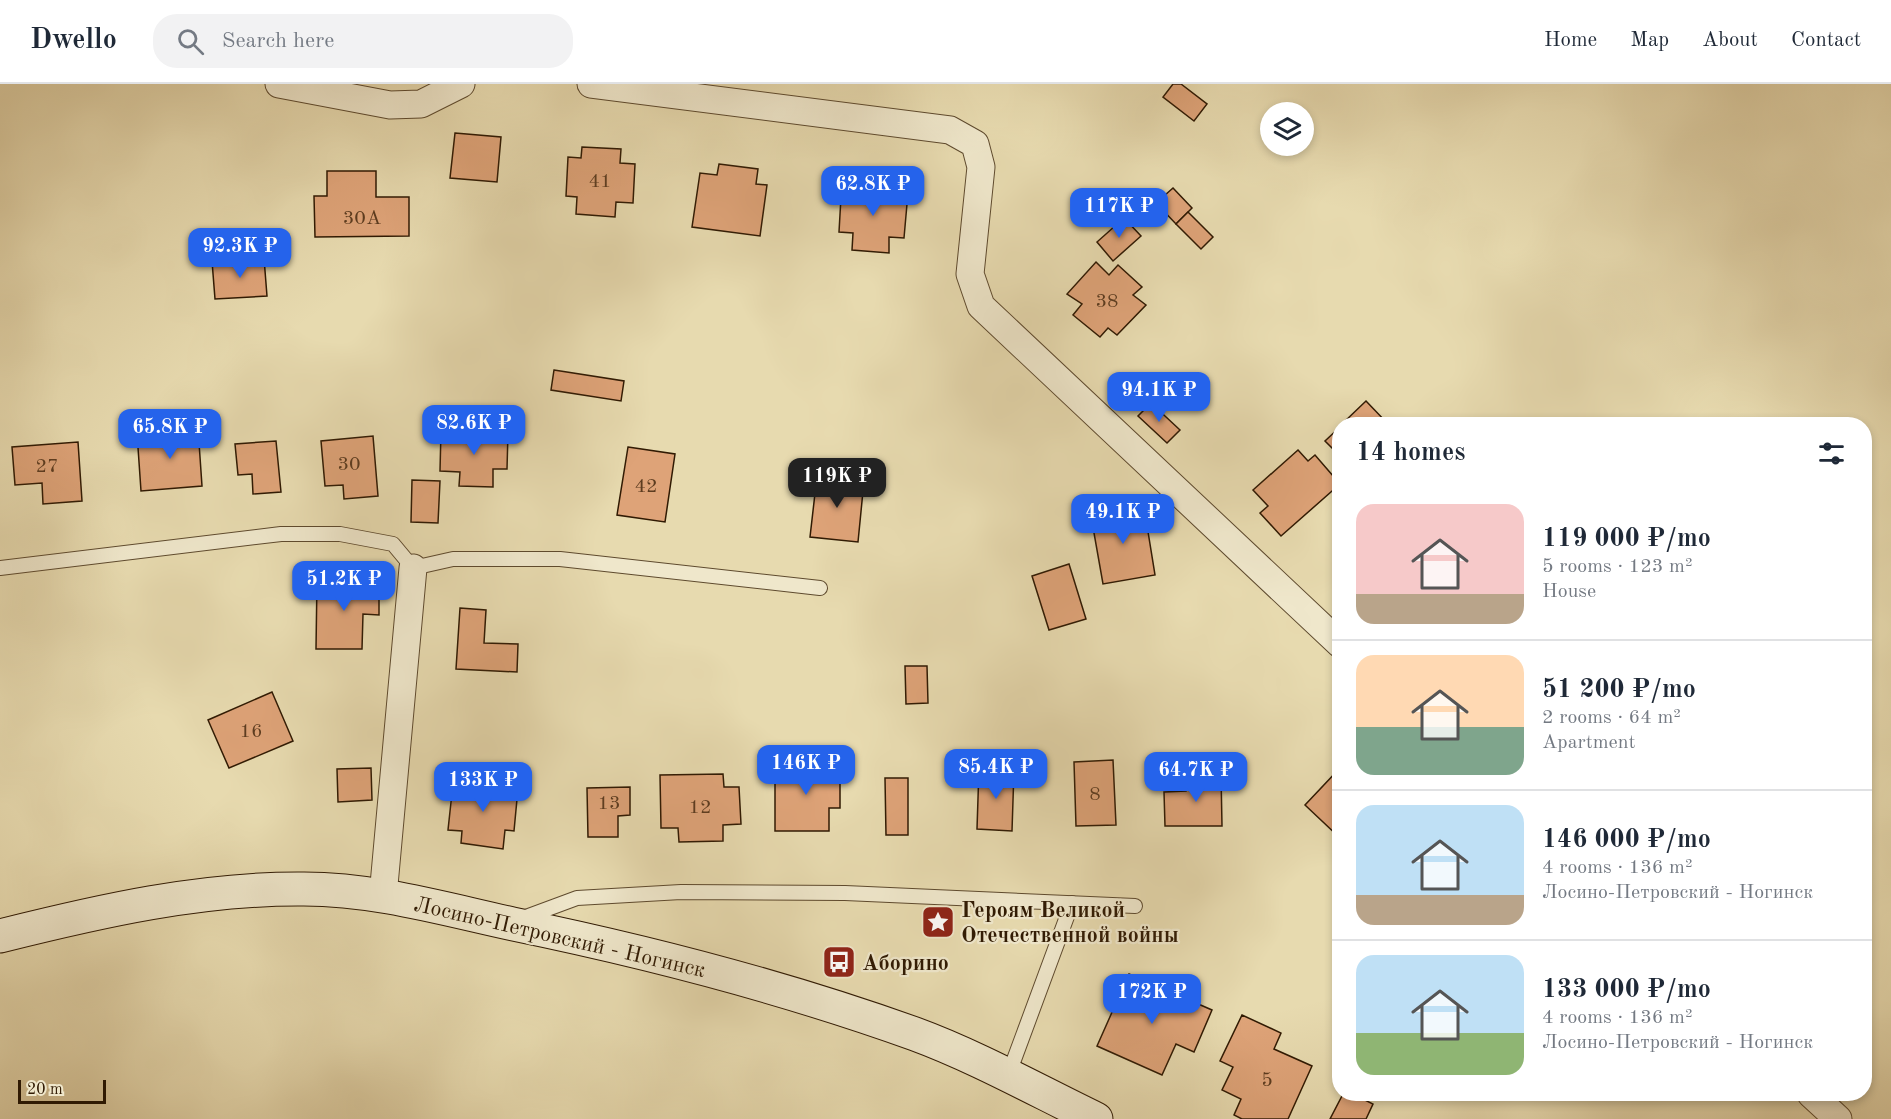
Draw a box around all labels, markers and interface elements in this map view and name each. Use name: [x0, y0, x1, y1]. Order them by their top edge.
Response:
search box: [153, 14, 573, 68]
icon: search: [174, 25, 207, 58]
text: Dwello: [30, 27, 117, 55]
text: Search here: [222, 30, 334, 52]
text: Home: [1544, 30, 1597, 51]
text: Map: [1630, 30, 1669, 51]
text: About: [1702, 30, 1758, 51]
text: Contact: [1791, 30, 1861, 51]
map controls: [1260, 102, 1314, 156]
button: layers: [1260, 102, 1314, 156]
pin: 62.8K ₽: [818, 166, 928, 217]
house number: 41: [588, 172, 612, 192]
text: 62.8K ₽: [835, 175, 911, 195]
pin: 117K ₽: [1070, 188, 1168, 239]
text: 117K ₽: [1084, 197, 1154, 217]
house number: 30А: [343, 209, 381, 229]
pin: 92.3K ₽: [185, 228, 295, 279]
text: 92.3K ₽: [202, 237, 278, 257]
house number: 38: [1095, 292, 1119, 312]
pin: 94.1K ₽: [1104, 372, 1214, 423]
text: 94.1K ₽: [1121, 381, 1197, 401]
pin: 82.6K ₽: [419, 405, 529, 456]
pin: 65.8K ₽: [115, 409, 225, 460]
text: 82.6K ₽: [436, 414, 512, 434]
text: 65.8K ₽: [132, 418, 208, 438]
icon: filters: [1815, 437, 1848, 470]
text: 14 homes: [1356, 440, 1465, 466]
house number: 30: [337, 455, 361, 475]
house number: 27: [35, 457, 59, 477]
pin: 119K ₽: [788, 458, 886, 509]
text: 119K ₽: [802, 467, 872, 487]
house number: 42: [634, 477, 658, 497]
pin: 49.1K ₽: [1068, 494, 1178, 545]
text: 49.1K ₽: [1085, 503, 1161, 523]
text: 119 000 ₽/mo: [1542, 526, 1711, 552]
icon: home: [1404, 528, 1476, 600]
text: 5 rooms · 123 m²: [1542, 557, 1692, 577]
pin: 51.2K ₽: [289, 561, 399, 612]
text: 51.2K ₽: [306, 570, 382, 590]
text: House: [1542, 582, 1596, 602]
text: 51 200 ₽/mo: [1542, 677, 1696, 703]
icon: home: [1404, 679, 1476, 751]
text: 2 rooms · 64 m²: [1542, 708, 1681, 728]
house number: 16: [239, 722, 263, 742]
text: Apartment: [1542, 733, 1636, 753]
pin: 146K ₽: [757, 745, 855, 796]
pin: 85.4K ₽: [941, 749, 1051, 800]
pin: 64.7K ₽: [1141, 752, 1251, 803]
text: 146K ₽: [771, 754, 841, 774]
text: 85.4K ₽: [958, 758, 1034, 778]
text: 64.7K ₽: [1158, 761, 1234, 781]
pin: 133K ₽: [434, 762, 532, 813]
text: 133K ₽: [448, 771, 518, 791]
house number: 8: [1089, 785, 1101, 805]
house number: 13: [597, 794, 621, 814]
house number: 12: [688, 798, 712, 818]
text: 146 000 ₽/mo: [1542, 827, 1711, 853]
icon: home: [1404, 829, 1476, 901]
text: 4 rooms · 136 m²: [1542, 858, 1692, 878]
text: Лосино-Петровский - Ногинск: [1542, 883, 1813, 903]
street label: Лосино-Петровский - Ногинск: [412, 894, 707, 982]
place label: Героям Великой Отечественной войны: [961, 900, 1179, 947]
place icon: Героям Великой Отечественной войны: [920, 904, 956, 940]
bus stop icon: Аборино: [821, 944, 857, 980]
place label: Аборино: [862, 953, 949, 975]
pin: 172K ₽: [1103, 974, 1201, 1025]
text: 133 000 ₽/mo: [1542, 977, 1711, 1003]
icon: home: [1404, 979, 1476, 1051]
text: 172K ₽: [1117, 983, 1187, 1003]
text: 4 rooms · 136 m²: [1542, 1008, 1692, 1028]
text: Лосино-Петровский - Ногинск: [1542, 1033, 1813, 1053]
house number: 5: [1261, 1071, 1273, 1091]
scale bar: [18, 1077, 106, 1104]
text: 20 m: [27, 1082, 63, 1098]

